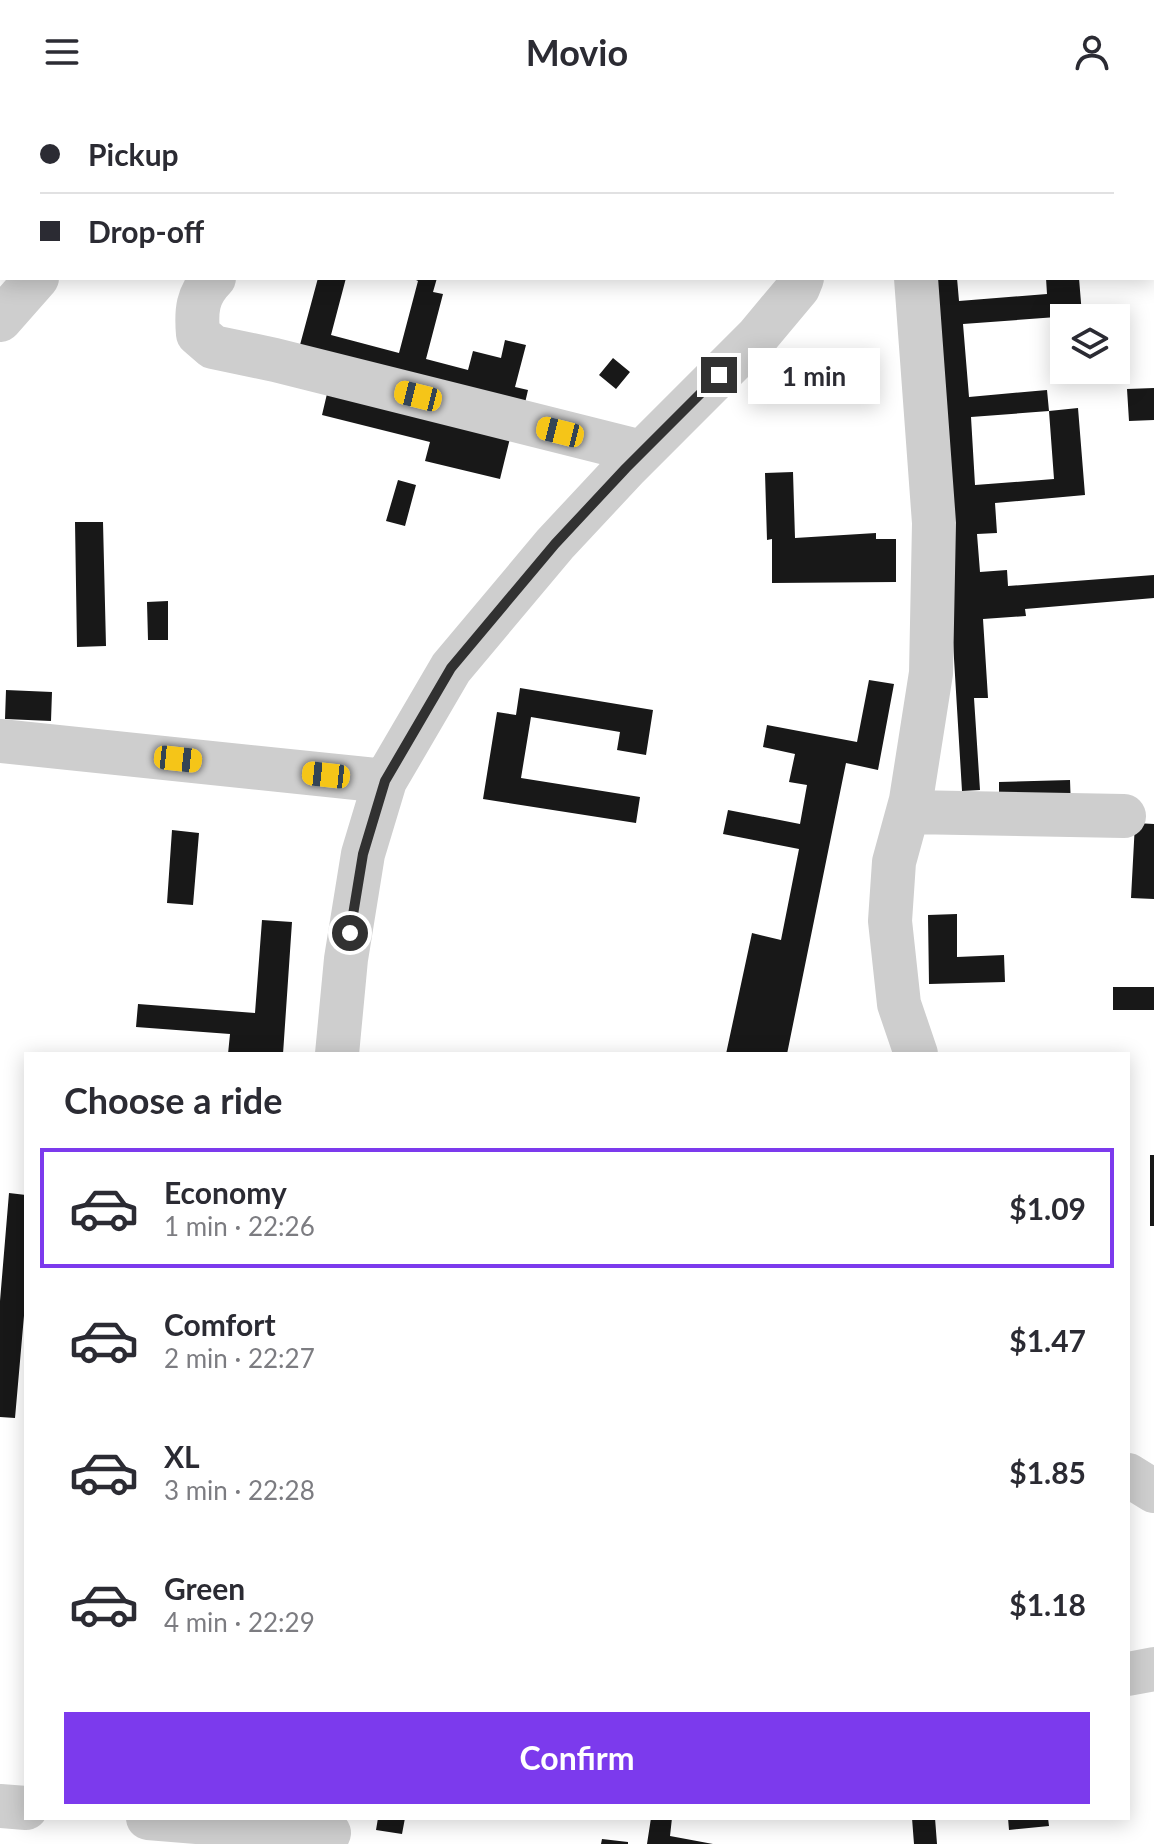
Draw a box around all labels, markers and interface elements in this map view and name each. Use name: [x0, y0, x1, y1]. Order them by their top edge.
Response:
icon: menu: [40, 30, 84, 74]
text: Movio: [526, 30, 628, 74]
icon: person: [1070, 30, 1114, 74]
text: Pickup: [88, 136, 179, 172]
text: Drop-off: [88, 213, 204, 249]
map controls: [1050, 304, 1130, 384]
button: layers: [1050, 304, 1130, 384]
callout: 1 min: [747, 347, 879, 403]
route end: [701, 357, 737, 393]
text: 1 min: [782, 360, 846, 392]
car: [392, 379, 444, 413]
car: [534, 415, 586, 449]
car: [153, 745, 203, 773]
car: [301, 761, 351, 789]
route start: [332, 915, 368, 951]
text: Choose a ride: [64, 1078, 283, 1122]
icon: car: [68, 1172, 140, 1244]
text: Economy: [164, 1174, 287, 1210]
text: $1.09: [1009, 1190, 1086, 1226]
text: 1 min · 22:26: [164, 1210, 315, 1242]
icon: car: [68, 1304, 140, 1376]
text: Comfort: [164, 1306, 276, 1342]
text: $1.47: [1009, 1322, 1086, 1358]
text: 2 min · 22:27: [164, 1342, 315, 1374]
icon: car: [68, 1436, 140, 1508]
text: XL: [164, 1438, 200, 1474]
text: $1.85: [1009, 1454, 1086, 1490]
text: 3 min · 22:28: [164, 1474, 315, 1506]
icon: car: [68, 1568, 140, 1640]
text: Green: [164, 1570, 245, 1606]
text: $1.18: [1009, 1586, 1086, 1622]
text: 4 min · 22:29: [164, 1606, 315, 1638]
button: Confirm: [64, 1712, 1090, 1804]

